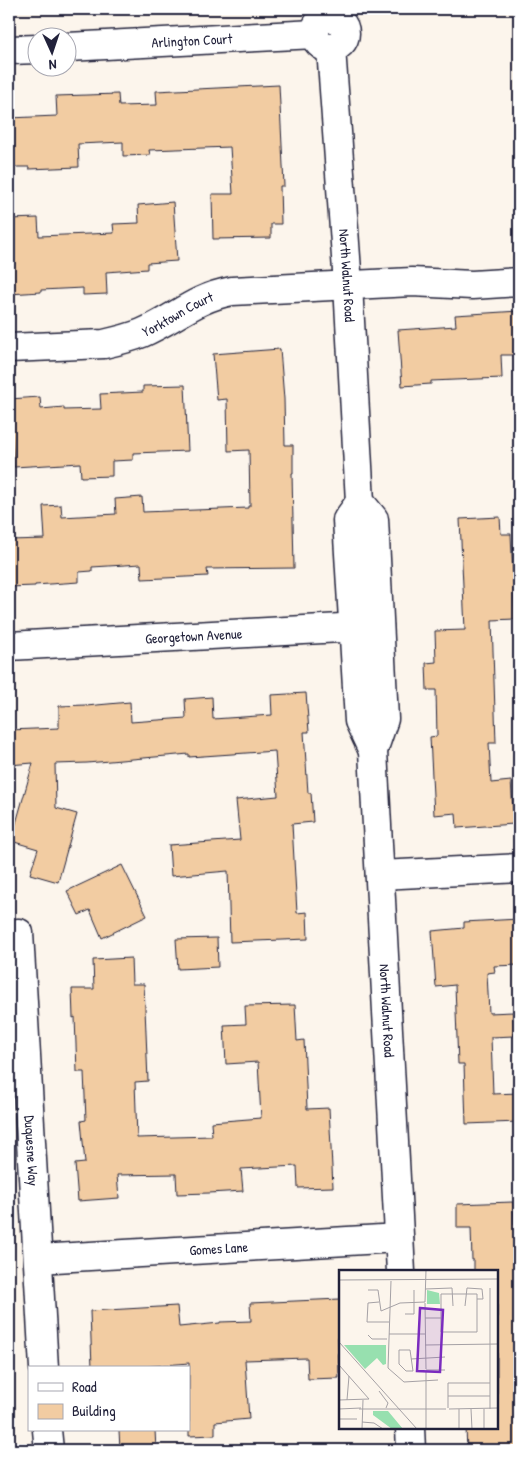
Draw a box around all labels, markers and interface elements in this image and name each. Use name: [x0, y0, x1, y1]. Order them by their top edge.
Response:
north arrow: [28, 28, 78, 78]
street label: Arlington Court: [151, 28, 233, 52]
text: N: [48, 56, 57, 75]
street label: North Walnut Road: [335, 228, 360, 323]
street label: Yorktown Court: [139, 287, 216, 341]
street label: Georgetown Avenue: [145, 623, 243, 648]
street label: North Walnut Road: [375, 963, 399, 1058]
street label: Duquesne Way: [20, 1115, 44, 1186]
street label: Gomes Lane: [189, 1237, 249, 1259]
inset map: [339, 1270, 498, 1429]
legend: [28, 1366, 190, 1432]
text: Road: [72, 1376, 97, 1397]
text: Building: [72, 1400, 116, 1421]

